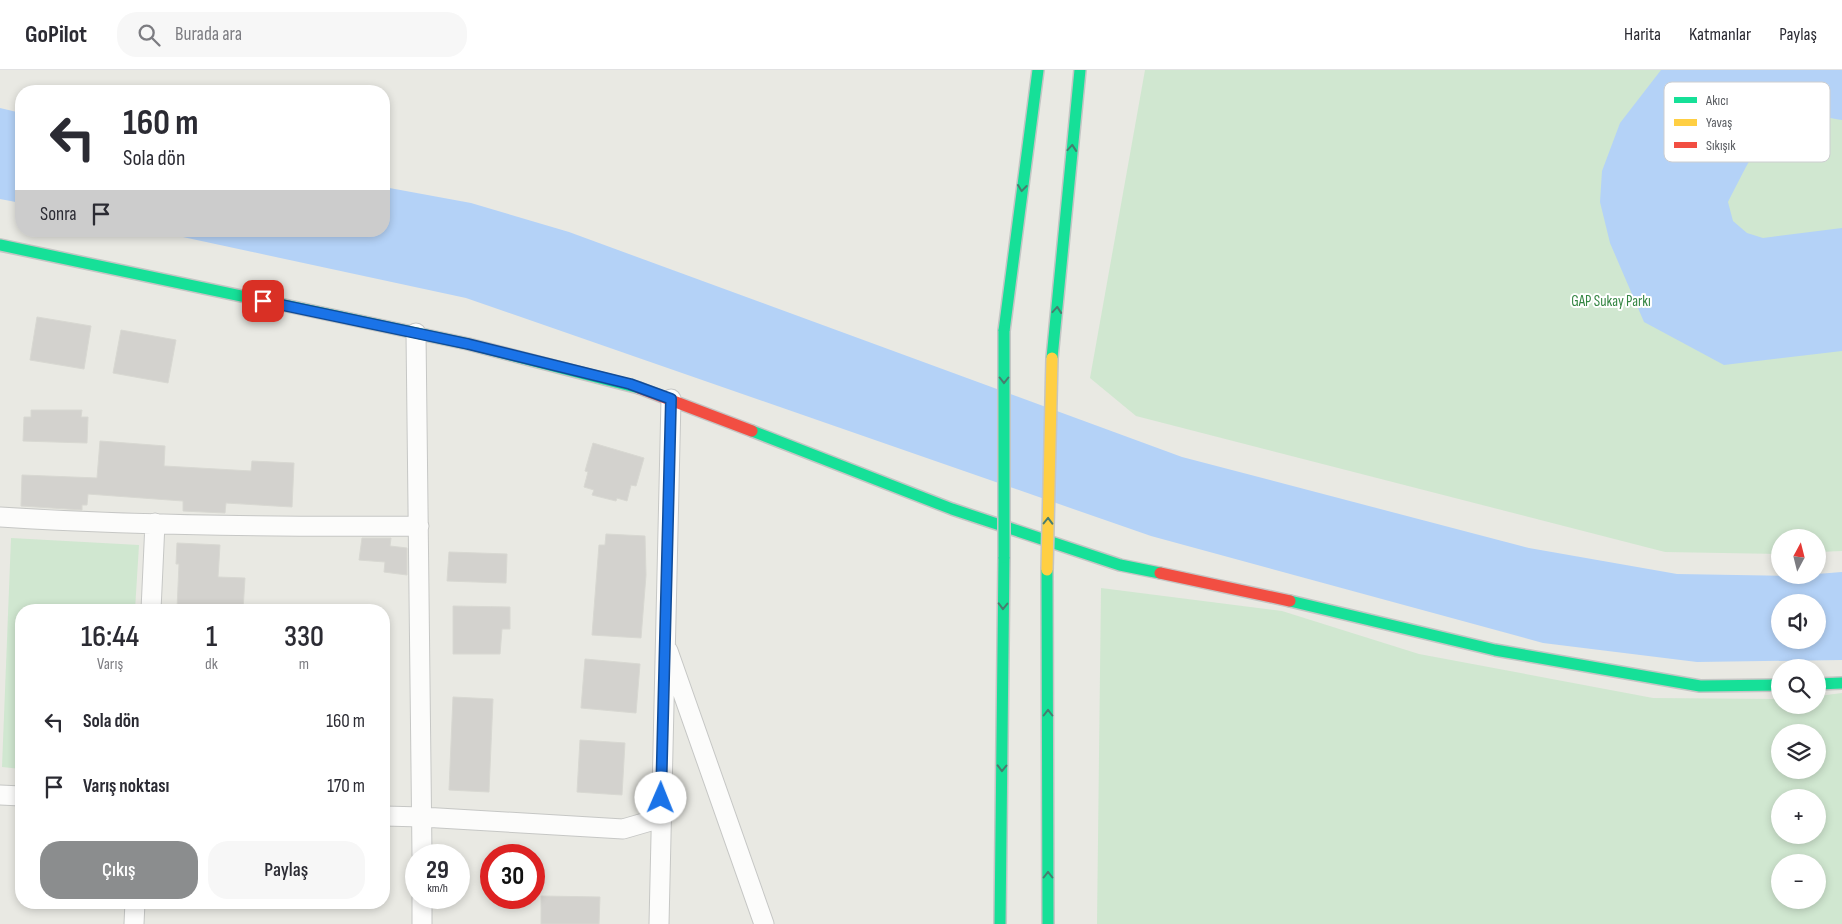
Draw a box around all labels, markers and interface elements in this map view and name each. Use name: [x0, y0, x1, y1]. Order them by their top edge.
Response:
search box: [117, 12, 467, 57]
text: GoPilot: [25, 20, 87, 49]
icon: search: [135, 21, 163, 49]
text: Burada ara: [175, 23, 242, 46]
text: Harita: [1624, 24, 1661, 45]
text: Katmanlar: [1689, 24, 1751, 45]
text: Paylaş: [1779, 24, 1817, 45]
legend: [1664, 82, 1830, 162]
text: Akıcı: [1705, 92, 1728, 109]
text: 160 m: [123, 102, 199, 145]
icon: left: [40, 105, 105, 170]
text: Yavaş: [1706, 114, 1732, 131]
text: Sıkışık: [1706, 137, 1736, 154]
one-way arrow: [1066, 144, 1077, 152]
text: Sola dön: [123, 145, 185, 172]
one-way arrow: [1017, 184, 1028, 192]
icon: arrive: [87, 200, 115, 228]
text: Sonra: [40, 203, 77, 226]
pin: [242, 280, 284, 322]
icon: arrive: [249, 287, 277, 315]
park label: GAP Sukay Parkı: [1571, 292, 1651, 311]
one-way arrow: [1051, 305, 1062, 313]
one-way arrow: [999, 376, 1009, 384]
one-way arrow: [1043, 517, 1054, 525]
north arrow: [1771, 529, 1826, 584]
map controls: [1771, 529, 1826, 909]
button: sound: [1771, 594, 1826, 649]
one-way arrow: [998, 602, 1008, 610]
text: 16:44: [81, 619, 139, 655]
text: 1: [206, 619, 217, 655]
text: 330: [284, 619, 324, 655]
text: Varış: [97, 655, 123, 674]
text: dk: [205, 655, 218, 674]
text: m: [299, 655, 309, 674]
button: search: [1771, 659, 1826, 714]
icon: left: [40, 708, 68, 736]
one-way arrow: [1043, 709, 1053, 716]
text: Sola dön: [83, 710, 139, 733]
text: 160 m: [326, 710, 365, 733]
button: layers: [1771, 724, 1826, 779]
one-way arrow: [997, 764, 1007, 772]
position arrow: [634, 771, 686, 823]
icon: arrive: [40, 773, 68, 801]
text: Varış noktası: [83, 775, 169, 798]
text: 170 m: [327, 775, 365, 798]
button: +: [1771, 789, 1826, 844]
button: Çıkış: [40, 841, 198, 899]
button: Paylaş: [208, 841, 365, 899]
speed limit sign: 30: [480, 844, 545, 909]
button: −: [1771, 854, 1826, 909]
text: 29: [426, 855, 449, 886]
one-way arrow: [1043, 871, 1053, 879]
text: km/h: [427, 881, 448, 896]

